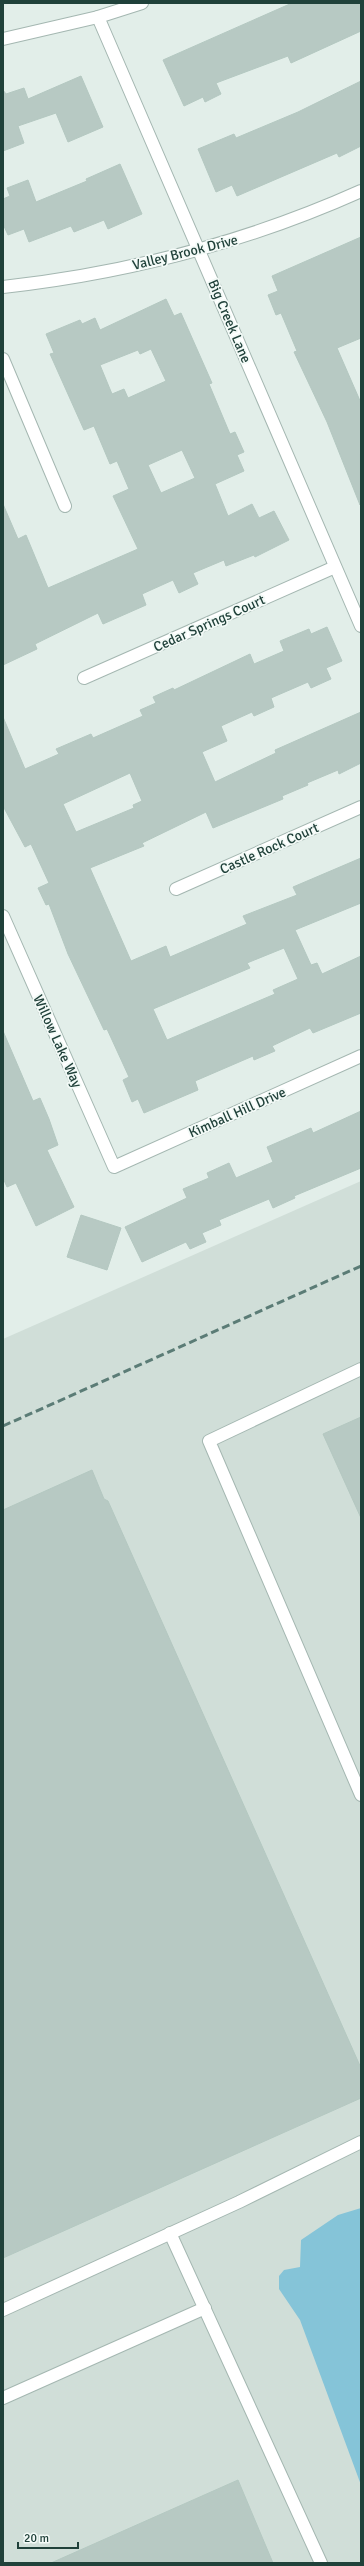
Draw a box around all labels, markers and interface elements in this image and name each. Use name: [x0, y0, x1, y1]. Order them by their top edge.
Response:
street label: Valley Brook Drive: [131, 231, 240, 274]
street label: Big Creek Lane: [204, 277, 255, 366]
street label: Cedar Springs Court: [151, 591, 268, 656]
street label: Castle Rock Court: [217, 819, 321, 878]
street label: Willow Lake Way: [29, 992, 86, 1091]
street label: Kimball Hill Drive: [186, 1083, 288, 1142]
scale bar: [18, 2524, 78, 2550]
text: 20 m: [24, 2531, 49, 2546]

